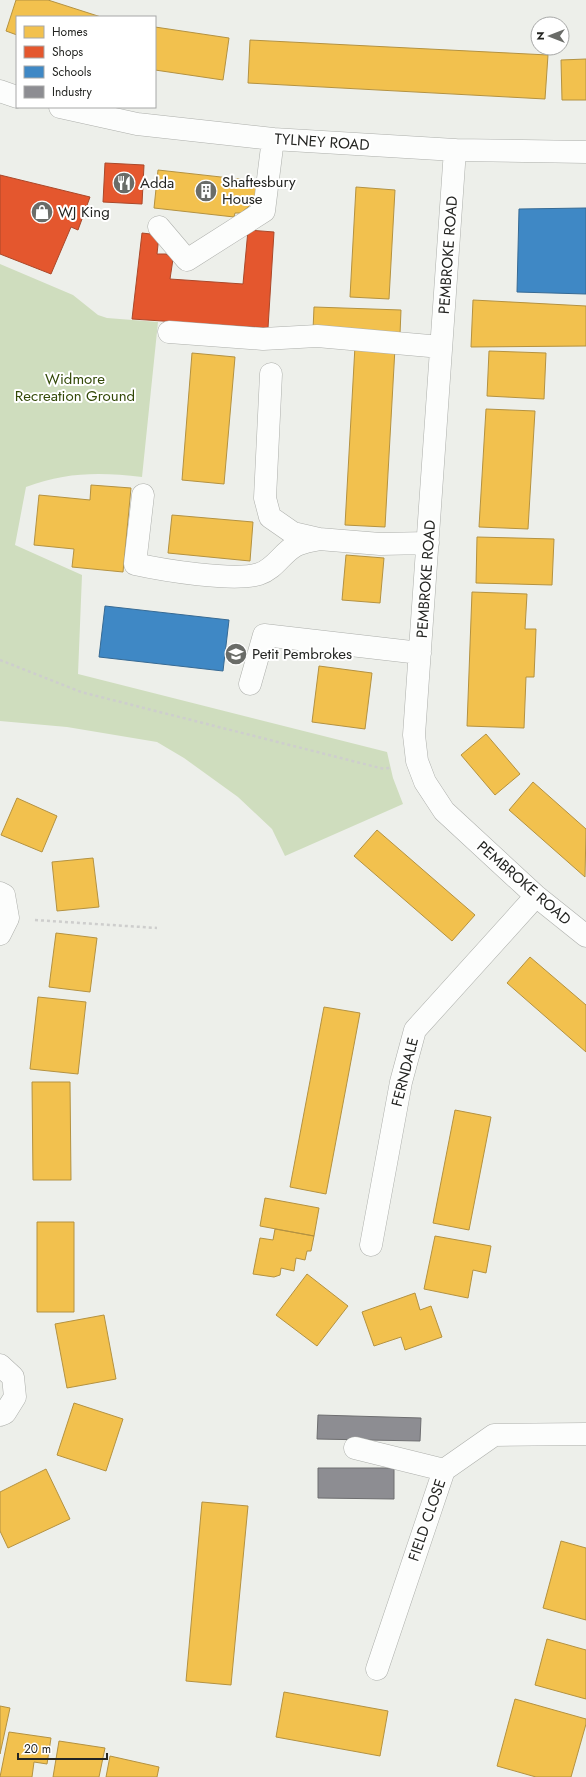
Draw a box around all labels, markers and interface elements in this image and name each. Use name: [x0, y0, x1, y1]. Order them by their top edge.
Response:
legend: [16, 16, 156, 108]
north arrow: [530, 16, 570, 56]
text: Homes: [52, 23, 88, 41]
text: N: [532, 32, 548, 40]
text: Shops: [52, 43, 83, 61]
text: Schools: [52, 63, 91, 81]
text: Industry: [52, 83, 93, 101]
street label: TYLNEY ROAD: [274, 128, 370, 156]
restaurant icon: Adda: [111, 170, 137, 196]
place label: Shaftesbury House: [222, 171, 296, 210]
place label: Adda: [140, 172, 174, 194]
building icon: Shaftesbury House: [193, 178, 219, 204]
street label: PEMBROKE ROAD: [433, 195, 463, 315]
shop icon: WJ King: [29, 199, 55, 225]
place label: WJ King: [58, 201, 110, 223]
park label: Widmore Recreation Ground: [15, 368, 135, 407]
street label: PEMBROKE ROAD: [411, 519, 441, 639]
school or university icon: Petit Pembrokes: [223, 641, 249, 667]
place label: Petit Pembrokes: [252, 643, 352, 665]
street label: PEMBROKE ROAD: [472, 836, 576, 930]
street label: FERNDALE: [386, 1035, 424, 1109]
street label: FIELD CLOSE: [403, 1476, 451, 1564]
scale bar: [18, 1735, 107, 1761]
text: 20 m: [24, 1740, 51, 1758]

